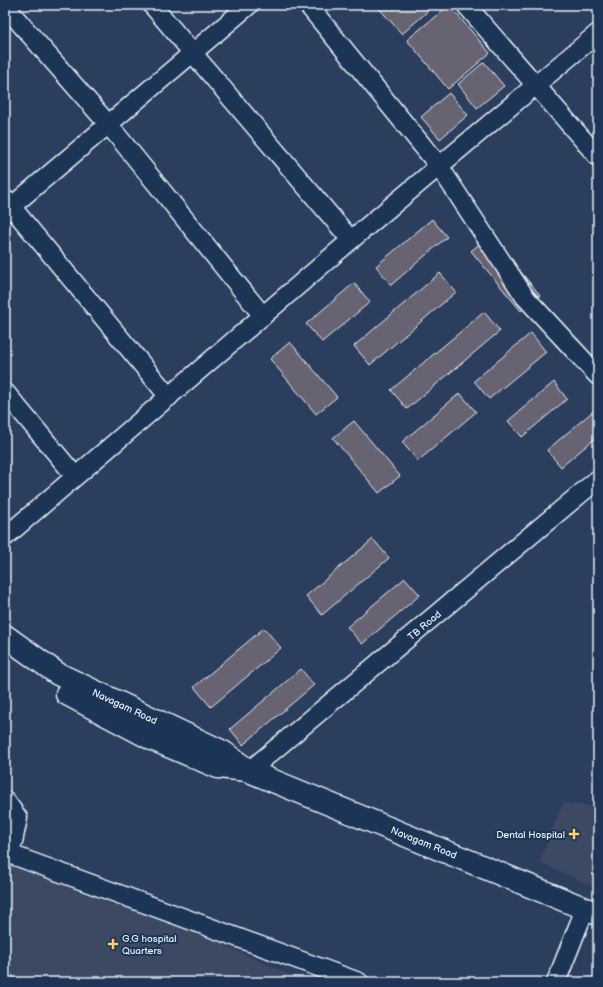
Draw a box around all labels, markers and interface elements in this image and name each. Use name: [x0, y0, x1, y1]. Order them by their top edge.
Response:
street label: TB Road: [406, 608, 444, 643]
street label: Navagam Road: [90, 687, 159, 727]
street label: Navagam Road: [389, 824, 459, 862]
marker: Dental Hospital: [568, 828, 580, 840]
place label: Dental Hospital: [496, 829, 565, 841]
place label: G.G hospital Quarters: [122, 933, 177, 957]
marker: G.G hospital Quarters: [107, 938, 119, 950]

